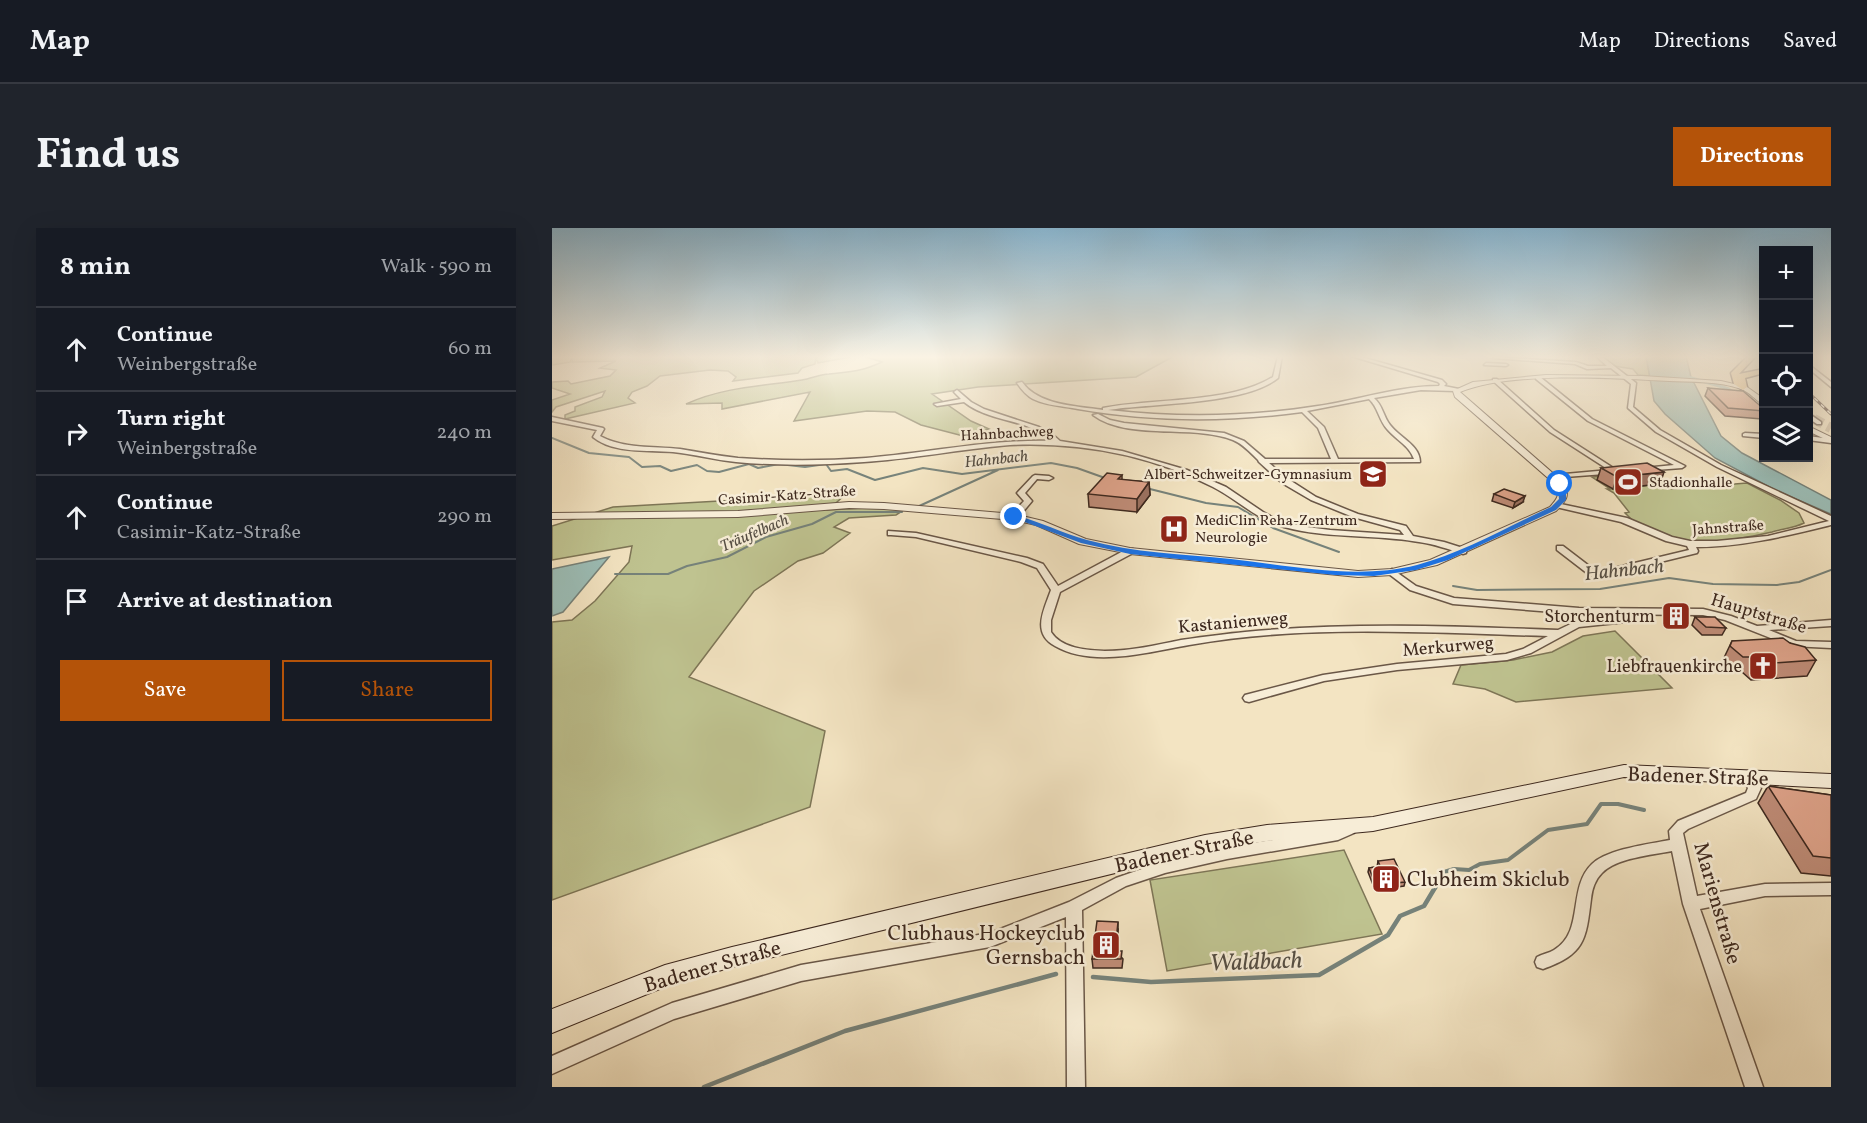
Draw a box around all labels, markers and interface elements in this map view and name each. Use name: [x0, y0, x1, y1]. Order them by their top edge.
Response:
text: Map: [30, 22, 90, 61]
text: Map: [1579, 27, 1621, 56]
text: Directions: [1654, 27, 1750, 56]
text: Saved: [1783, 27, 1837, 56]
text: Find us: [36, 127, 180, 186]
button: Directions: [1673, 127, 1831, 186]
map controls: [1759, 246, 1813, 462]
button: +: [1759, 246, 1813, 300]
text: 8 min: [60, 249, 131, 285]
text: Walk · 590 m: [381, 253, 492, 281]
button: −: [1759, 300, 1813, 354]
text: Continue: [117, 320, 213, 351]
icon: ahead: [60, 333, 93, 366]
text: 60 m: [448, 335, 492, 363]
text: Weinbergstraße: [117, 351, 257, 379]
button: locate: [1759, 354, 1813, 408]
text: Turn right: [117, 404, 225, 435]
button: layers: [1759, 408, 1813, 462]
icon: right: [60, 417, 93, 450]
text: 240 m: [437, 419, 492, 447]
street label: Hahnbachweg: [960, 422, 1055, 447]
text: Weinbergstraße: [117, 435, 257, 463]
water label: Hahnbach: [963, 446, 1029, 474]
school or university icon: Albert-Schweitzer-Gymnasium: [1357, 458, 1389, 490]
place label: Albert-Schweitzer-Gymnasium: [1144, 465, 1352, 486]
sports icon: Stadionhalle: [1612, 466, 1644, 498]
route start: [1546, 470, 1572, 496]
place label: Stadionhalle: [1649, 473, 1732, 494]
street label: Casimir-Katz-Straße: [718, 481, 857, 512]
text: Continue: [117, 488, 213, 519]
icon: ahead: [60, 501, 93, 534]
text: 290 m: [437, 503, 492, 531]
route end: [1000, 503, 1026, 529]
water label: Träufelbach: [717, 510, 792, 558]
place label: MediClin Reha-Zentrum Neurologie: [1195, 511, 1357, 549]
hospital icon: MediClin Reha-Zentrum Neurologie: [1158, 513, 1190, 545]
street label: Jahnstraße: [1692, 516, 1765, 541]
text: Casimir-Katz-Straße: [117, 519, 301, 547]
water label: Hahnbach: [1583, 553, 1665, 589]
icon: arrive: [60, 585, 93, 618]
text: Arrive at destination: [117, 586, 333, 617]
street label: Hauptstraße: [1708, 588, 1810, 641]
building icon: Storchenturm: [1660, 600, 1692, 632]
place label: Storchenturm: [1544, 605, 1655, 630]
street label: Kastanienweg: [1177, 606, 1289, 641]
street label: Merkurweg: [1401, 631, 1495, 664]
church icon: Liebfrauenkirche: [1747, 650, 1779, 682]
place label: Liebfrauenkirche: [1606, 655, 1742, 680]
button: Save: [60, 660, 270, 721]
button: Share: [282, 660, 492, 721]
street label: Badener Straße: [1627, 761, 1769, 794]
street label: Badener Straße: [1112, 824, 1257, 881]
street label: Marienstraße: [1685, 839, 1748, 968]
building icon: Clubheim Skiclub: [1370, 863, 1402, 895]
place label: Clubheim Skiclub: [1407, 866, 1570, 895]
place label: Clubhaus Hockeyclub Gernsbach: [888, 920, 1085, 973]
building icon: Clubhaus Hockeyclub Gernsbach: [1090, 929, 1122, 961]
street label: Badener Straße: [640, 934, 784, 1001]
water label: Waldbach: [1209, 944, 1303, 982]

